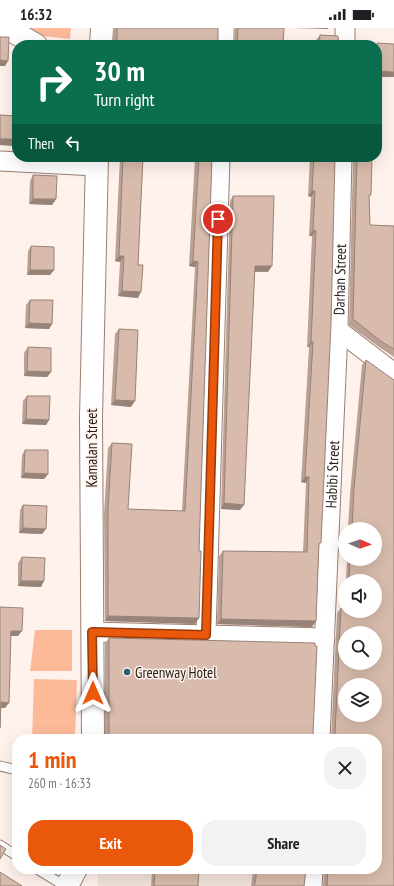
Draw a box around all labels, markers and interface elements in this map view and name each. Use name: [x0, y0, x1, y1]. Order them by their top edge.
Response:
text: 16:32: [20, 5, 52, 24]
text: 30 m: [94, 52, 145, 89]
icon: right: [28, 56, 80, 108]
text: Turn right: [94, 88, 154, 111]
icon: left: [62, 132, 84, 154]
text: Then: [28, 134, 54, 153]
pin: [201, 202, 235, 236]
icon: arrive: [207, 208, 229, 230]
street label: Darhan Street: [329, 243, 349, 315]
street label: Kamalan Street: [82, 408, 101, 488]
street label: Habibi Street: [321, 440, 343, 509]
north arrow: [338, 522, 382, 566]
map controls: [338, 522, 382, 722]
button: sound: [338, 574, 382, 618]
button: search: [338, 626, 382, 670]
place label: Greenway Hotel: [135, 663, 217, 682]
marker: Greenway Hotel: [122, 667, 132, 677]
position arrow: [72, 672, 114, 714]
button: layers: [338, 678, 382, 722]
text: 1 min: [28, 744, 76, 775]
button: close: [324, 747, 366, 789]
text: 260 m · 16:33: [28, 775, 91, 792]
button: Exit: [28, 820, 193, 866]
button: Share: [201, 820, 366, 866]

